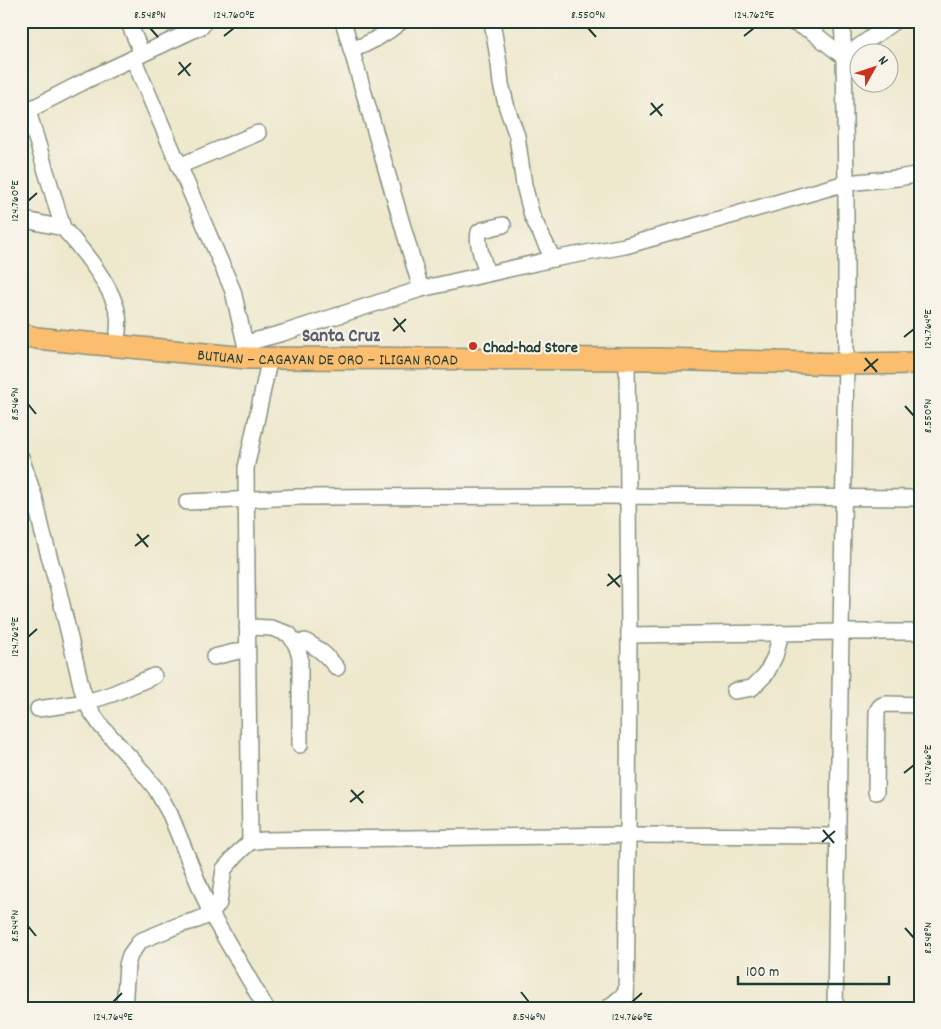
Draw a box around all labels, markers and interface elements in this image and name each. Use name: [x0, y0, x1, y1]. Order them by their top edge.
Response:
text: 8.548°N: [134, 7, 166, 24]
text: 124.760°E: [213, 7, 255, 24]
text: 8.550°N: [571, 7, 605, 24]
text: 124.762°E: [734, 7, 774, 24]
north arrow: [848, 42, 898, 92]
text: N: [873, 52, 892, 70]
text: 124.760°E: [7, 180, 24, 222]
text: 124.764°E: [920, 309, 937, 349]
district label: Santa Cruz: [302, 324, 381, 351]
place label: Chad-had Store: [483, 337, 578, 360]
marker: Chad-had Store: [467, 340, 479, 352]
street label: BUTUAN – CAGAYAN DE ORO – ILIGAN ROAD: [196, 344, 458, 373]
text: 8.546°N: [7, 387, 24, 421]
text: 8.550°N: [920, 399, 937, 433]
text: 124.762°E: [7, 617, 24, 657]
text: 124.766°E: [920, 744, 937, 785]
text: 8.544°N: [7, 910, 24, 942]
text: 8.548°N: [920, 922, 937, 954]
scale bar: [738, 954, 890, 986]
text: 100 m: [746, 962, 779, 984]
text: 124.764°E: [93, 1009, 133, 1026]
text: 8.546°N: [512, 1009, 546, 1026]
text: 124.766°E: [612, 1009, 653, 1026]

